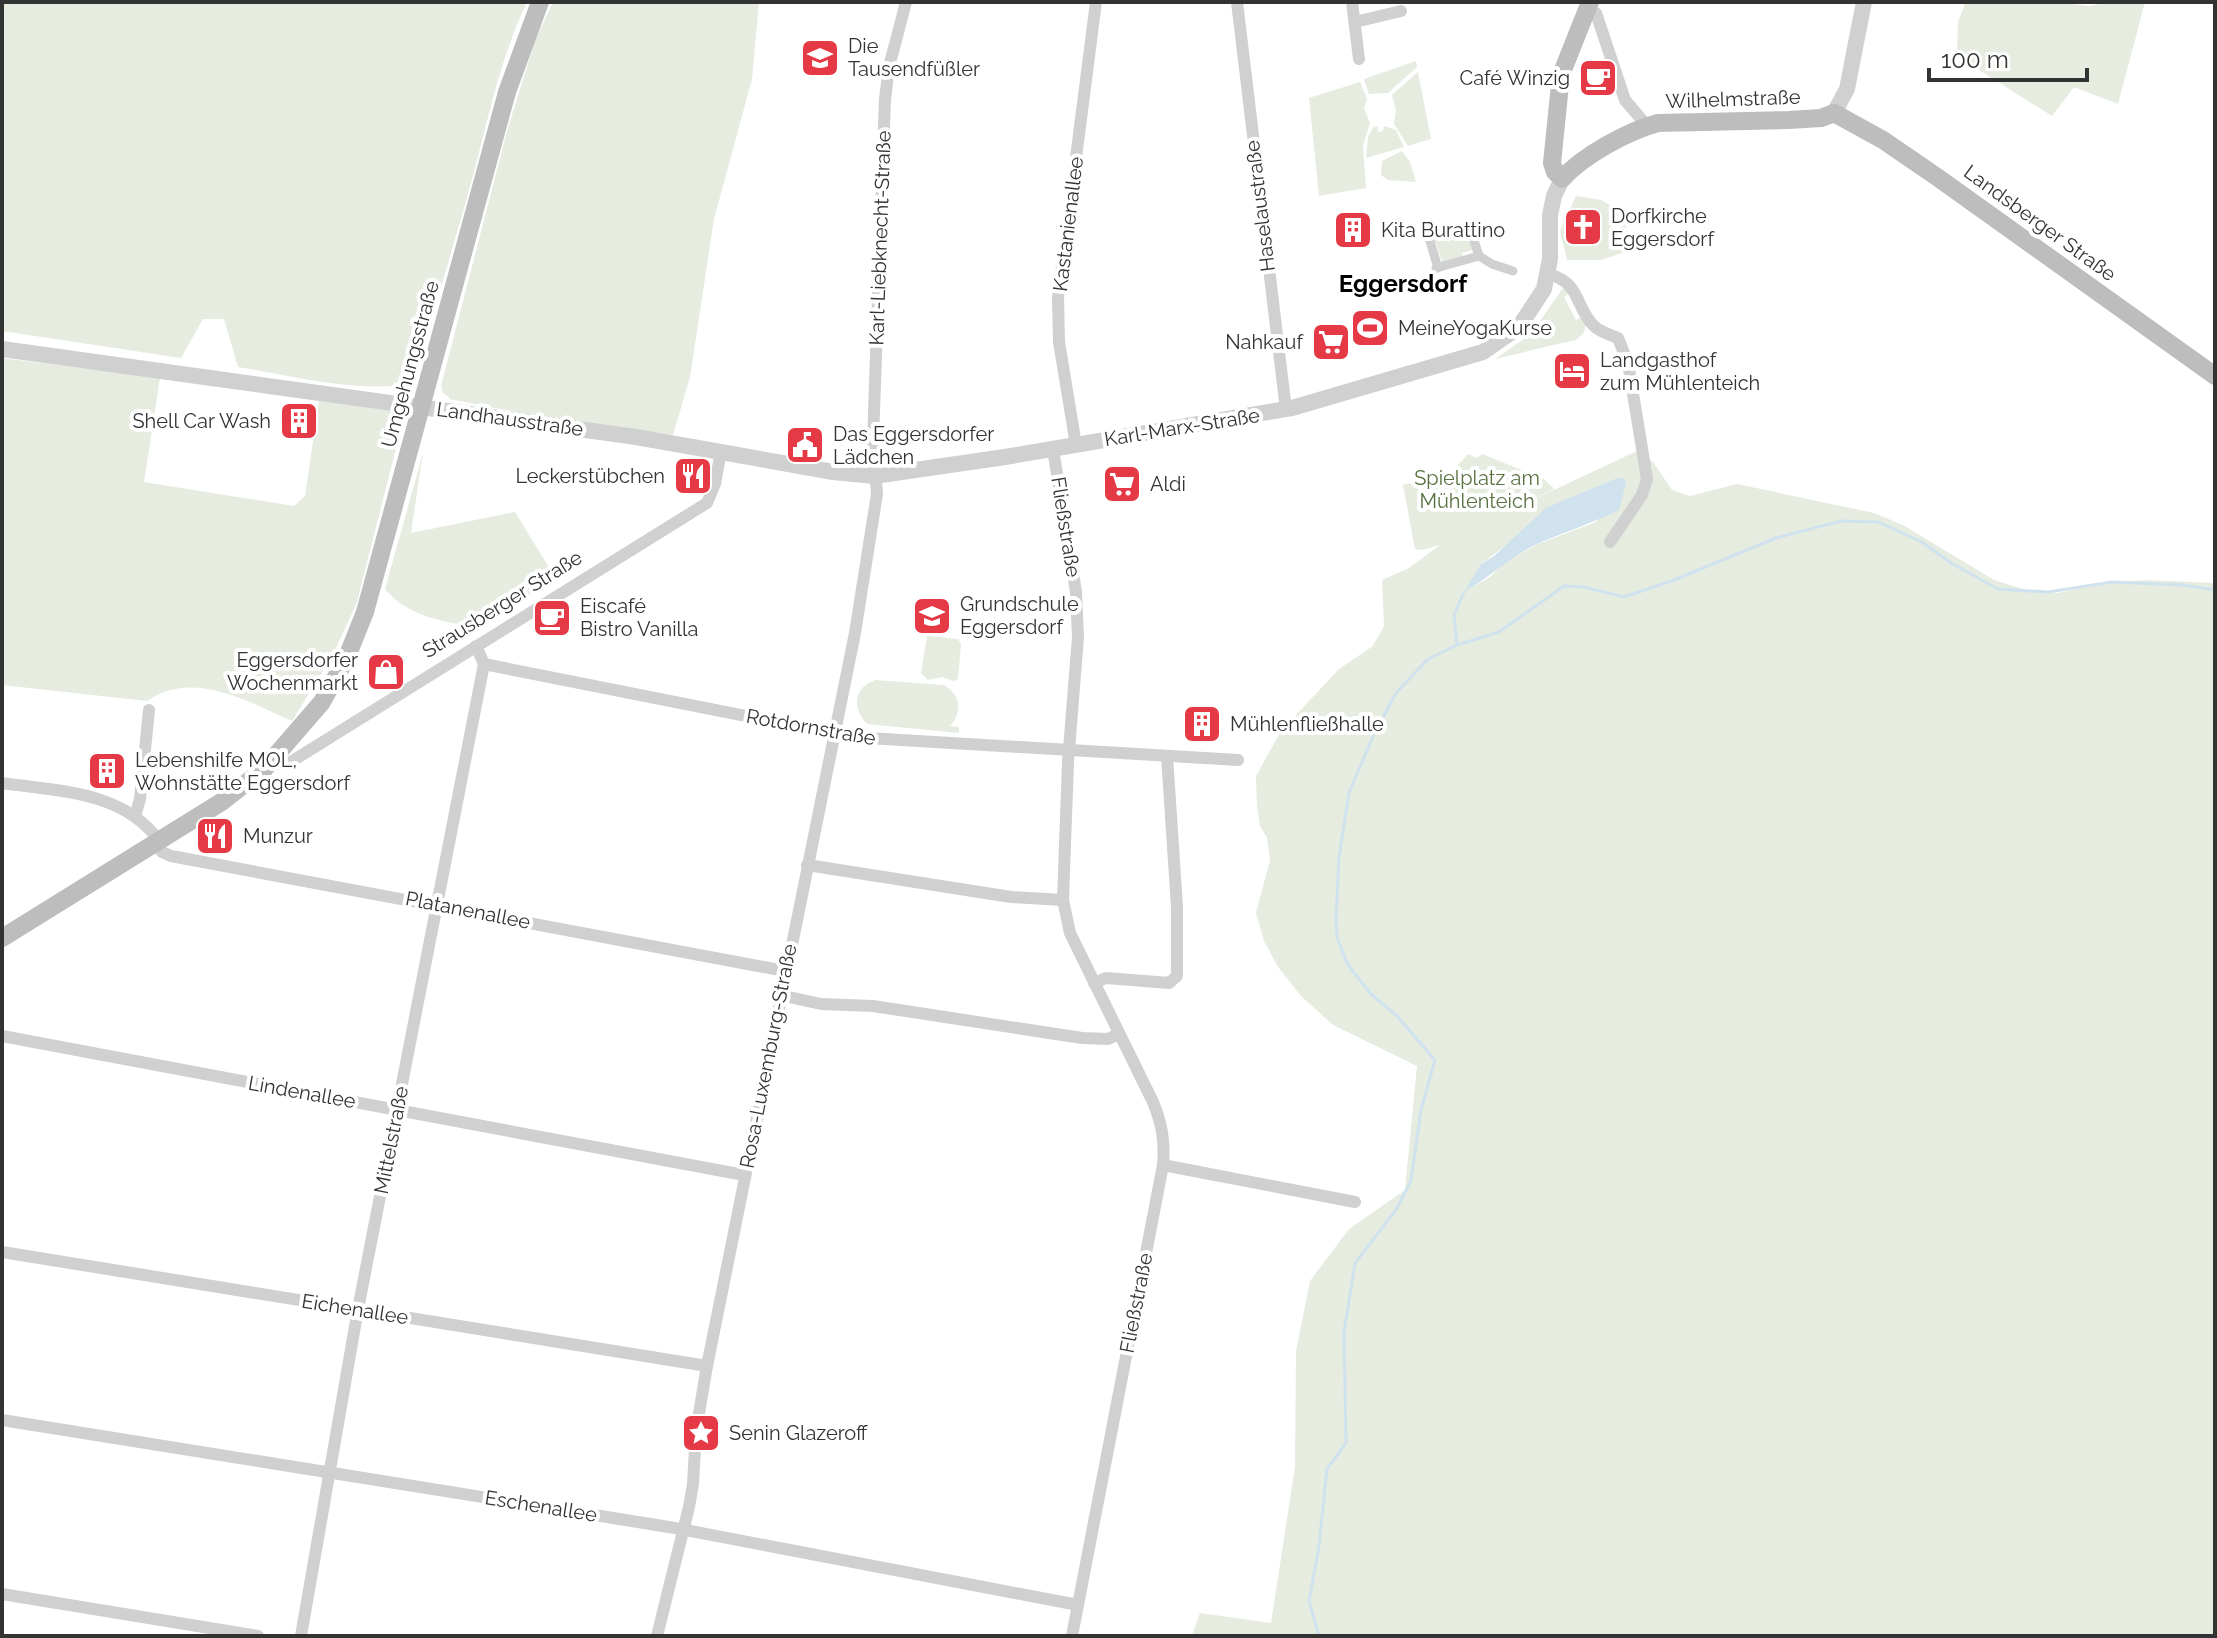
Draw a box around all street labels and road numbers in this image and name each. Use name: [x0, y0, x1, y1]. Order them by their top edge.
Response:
street label: Wilhelmstraße: [1665, 85, 1801, 113]
street label: Karl-Liebknecht-Straße: [864, 130, 896, 346]
street label: Haselaustraße: [1240, 139, 1280, 273]
street label: Kastanienallee: [1048, 155, 1088, 293]
street label: Landsberger Straße: [1959, 160, 2121, 286]
street label: Umgehungsstraße: [376, 278, 444, 450]
street label: Landhausstraße: [435, 397, 585, 441]
street label: Karl-Marx-Straße: [1103, 403, 1262, 451]
street label: Fließstraße: [1046, 475, 1086, 579]
street label: Strausberger Straße: [418, 545, 587, 663]
street label: Rotdornstraße: [744, 704, 878, 750]
street label: Platanenallee: [404, 886, 533, 934]
street label: Rosa-Luxemburg-Straße: [734, 942, 802, 1170]
street label: Lindenallee: [246, 1071, 358, 1113]
street label: Mittelstraße: [369, 1084, 413, 1196]
street label: Fließstraße: [1115, 1251, 1157, 1355]
street label: Eichenallee: [300, 1289, 410, 1329]
street label: Eschenallee: [483, 1485, 599, 1527]

